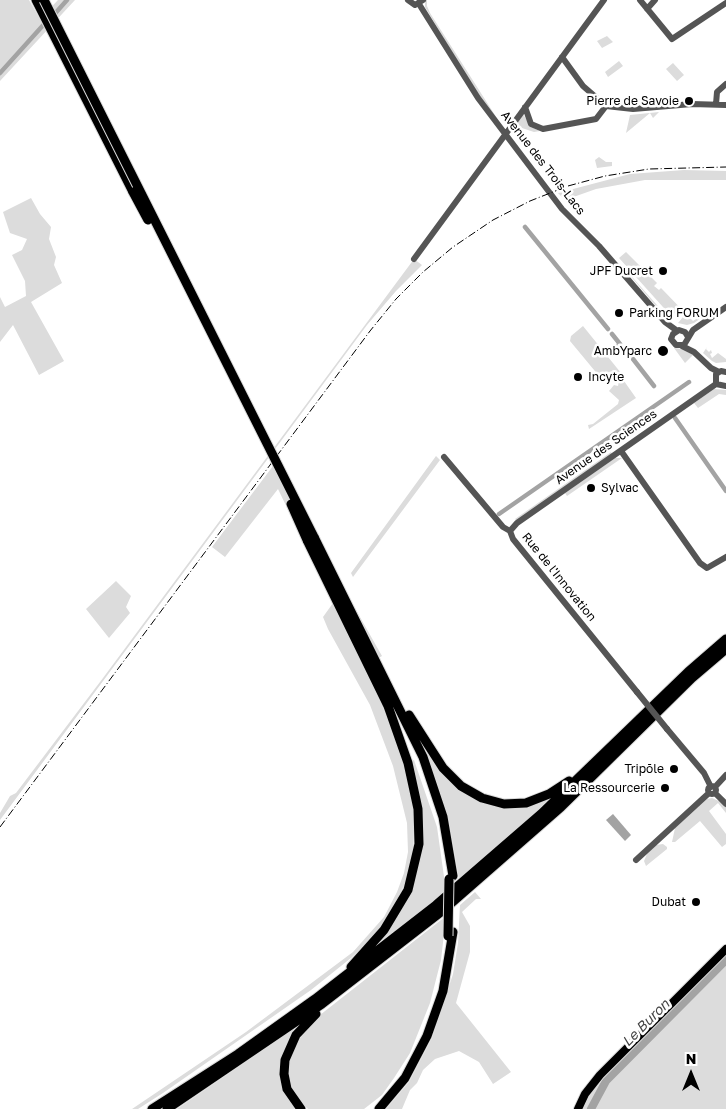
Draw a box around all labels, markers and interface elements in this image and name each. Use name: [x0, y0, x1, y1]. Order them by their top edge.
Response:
place label: Pierre de Savoie: [586, 94, 679, 108]
marker: Pierre de Savoie: [683, 95, 695, 107]
street label: Avenue des Trois-Lacs: [498, 108, 588, 218]
place label: JPF Ducret: [590, 264, 653, 278]
marker: JPF Ducret: [657, 265, 669, 277]
place label: Parking FORUM: [629, 306, 719, 320]
marker: Parking FORUM: [613, 307, 625, 319]
place label: AmbYparc: [594, 344, 652, 358]
marker: AmbYparc: [656, 344, 670, 358]
place label: Incyte: [588, 370, 624, 384]
marker: Incyte: [572, 371, 584, 383]
street label: Avenue des Sciences: [552, 406, 660, 488]
place label: Sylvac: [601, 481, 639, 495]
marker: Sylvac: [585, 482, 597, 494]
street label: Rue de l'Innovation: [519, 530, 599, 624]
place label: Tripōle: [624, 762, 664, 776]
marker: Tripōle: [668, 763, 680, 775]
place label: La Ressourcerie: [563, 781, 655, 795]
marker: La Ressourcerie: [659, 782, 671, 794]
place label: Dubat: [652, 895, 686, 909]
marker: Dubat: [690, 896, 702, 908]
water label: Le Buron: [619, 996, 673, 1050]
north arrow: [666, 1049, 716, 1099]
text: N: [686, 1050, 696, 1067]

